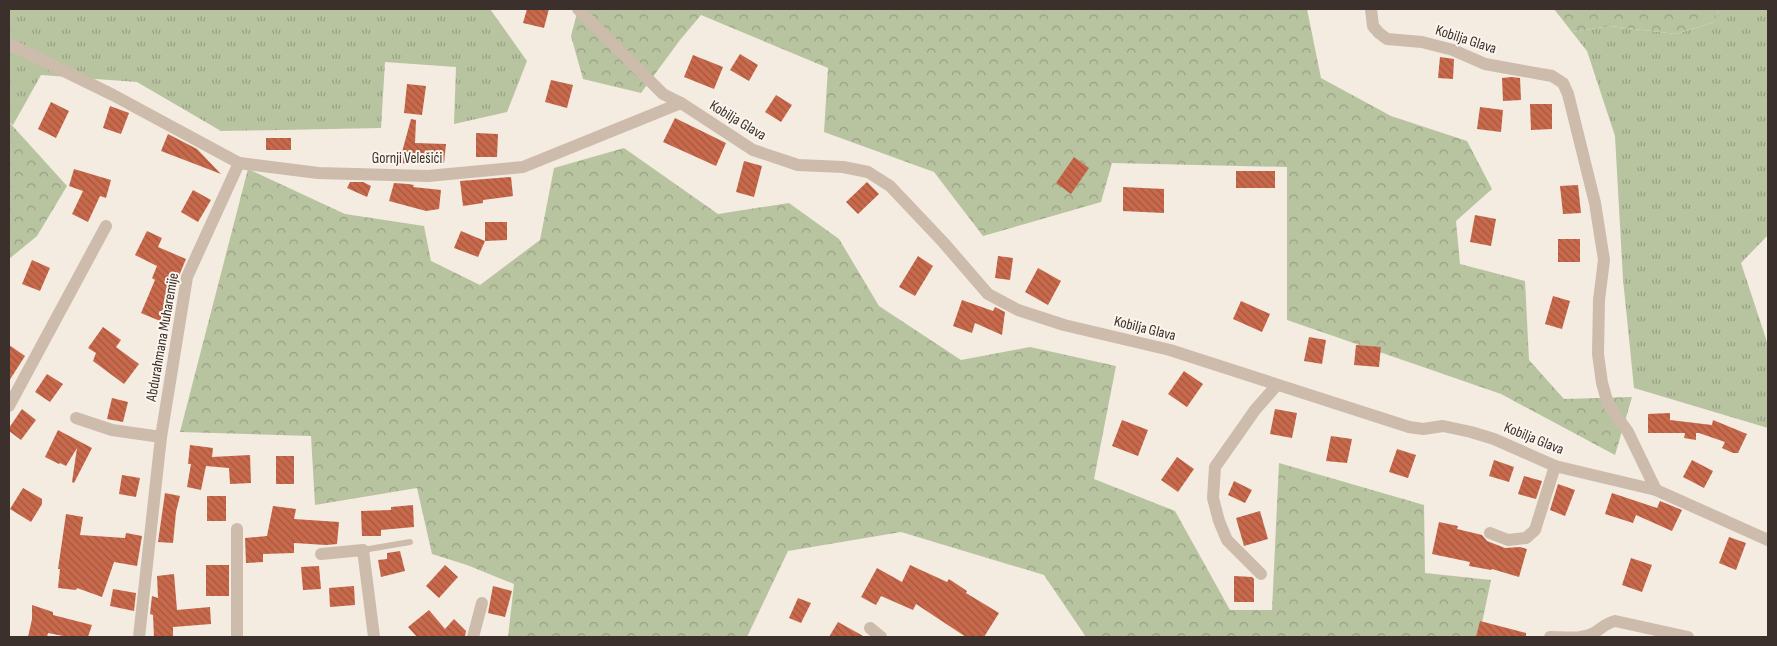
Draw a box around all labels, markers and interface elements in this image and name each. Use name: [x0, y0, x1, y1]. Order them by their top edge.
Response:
street label: Kobilja Glava: [1433, 21, 1499, 58]
street label: Kobilja Glava: [706, 96, 770, 145]
street label: Gornji Velešići: [372, 149, 442, 168]
street label: Abdurahmana Muharemije: [142, 271, 183, 404]
street label: Kobilja Glava: [1112, 312, 1178, 345]
street label: Kobilja Glava: [1501, 418, 1567, 459]

